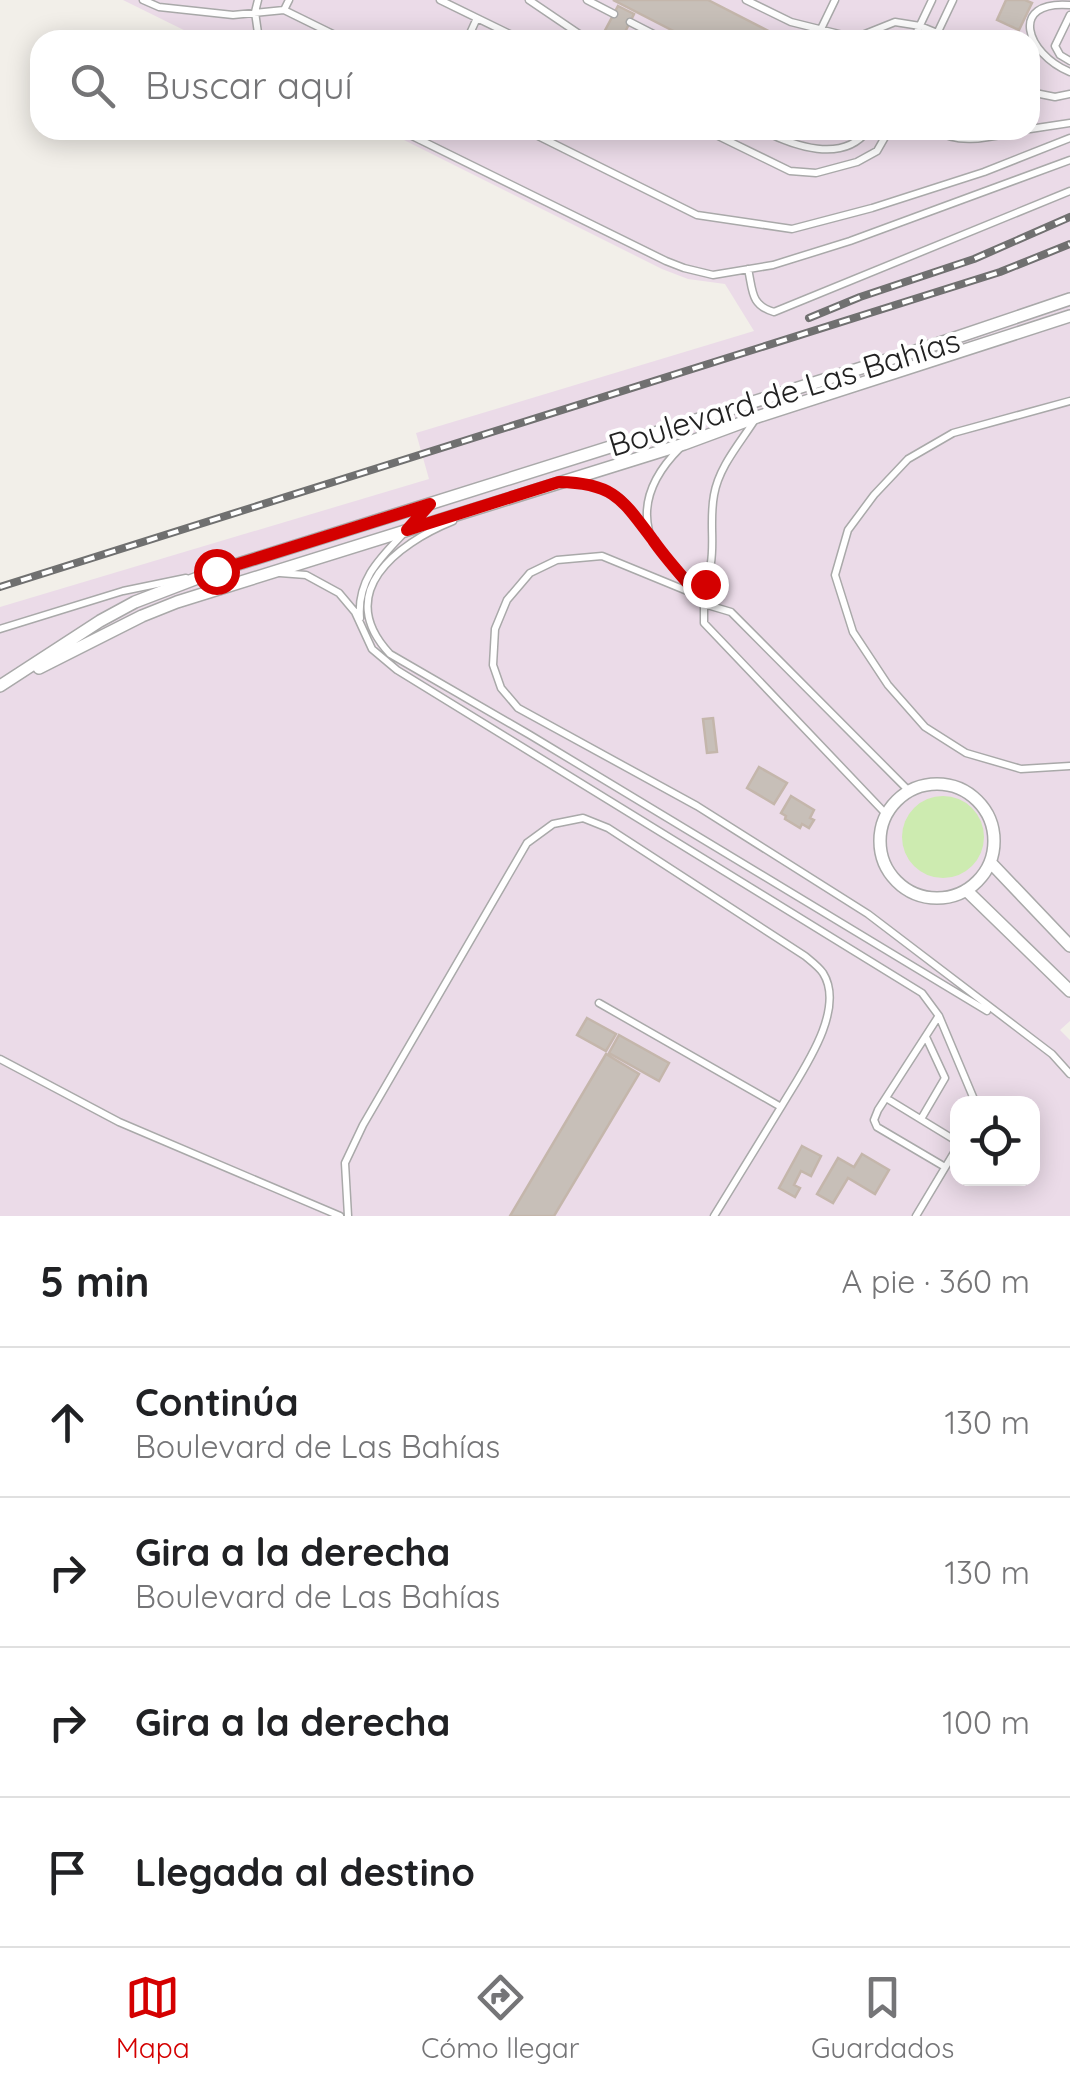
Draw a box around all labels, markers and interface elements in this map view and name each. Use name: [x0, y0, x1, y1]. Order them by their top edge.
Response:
search box: [30, 30, 1040, 140]
icon: search: [65, 58, 120, 113]
text: Buscar aquí: [145, 61, 353, 109]
street label: Boulevard de Las Bahías: [603, 319, 965, 465]
route start: [194, 549, 240, 595]
route end: [683, 562, 729, 608]
map controls: [950, 1096, 1040, 1186]
button: locate: [950, 1096, 1040, 1186]
text: 5 min: [40, 1255, 150, 1308]
text: A pie · 360 m: [842, 1261, 1030, 1301]
text: Continúa: [135, 1378, 299, 1426]
icon: ahead: [40, 1395, 95, 1450]
text: 130 m: [944, 1402, 1030, 1442]
text: Boulevard de Las Bahías: [135, 1426, 500, 1466]
text: Gira a la derecha: [135, 1528, 450, 1576]
icon: right: [40, 1545, 95, 1600]
text: 130 m: [944, 1552, 1030, 1592]
text: Boulevard de Las Bahías: [135, 1576, 500, 1616]
icon: right: [40, 1695, 95, 1750]
text: Gira a la derecha: [135, 1698, 450, 1746]
text: 100 m: [942, 1702, 1030, 1742]
icon: arrive: [40, 1845, 95, 1900]
text: Llegada al destino: [135, 1848, 475, 1896]
tab: Mapa: [116, 1970, 190, 2065]
tab: Cómo llegar: [421, 1970, 580, 2065]
tab: Guardados: [811, 1970, 954, 2065]

